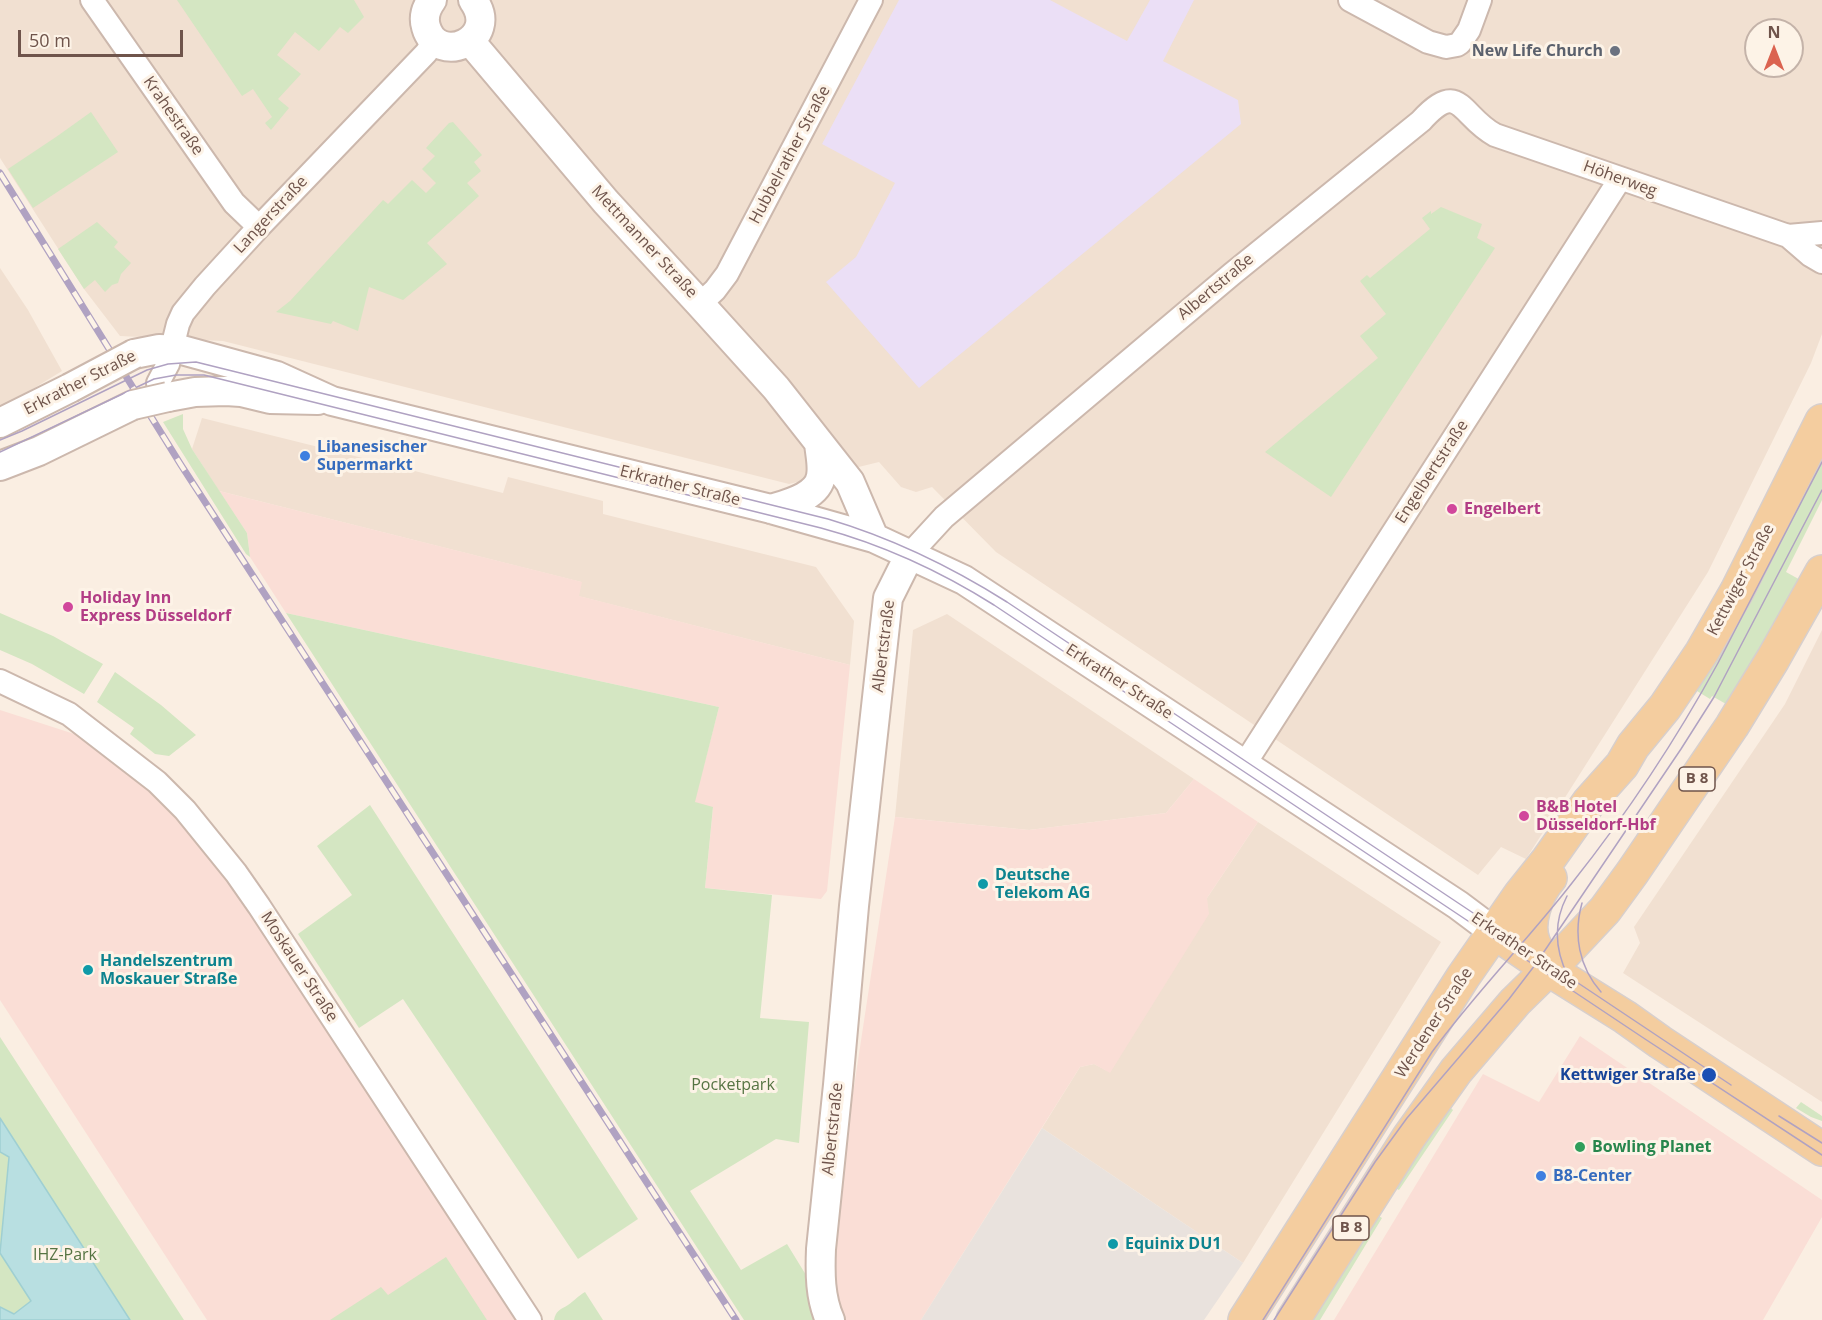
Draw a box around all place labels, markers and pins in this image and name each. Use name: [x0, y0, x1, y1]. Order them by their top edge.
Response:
place label: New Life Church: [1472, 41, 1603, 61]
marker: New Life Church: [1608, 44, 1622, 58]
place label: Libanesischer Supermarkt: [317, 437, 427, 475]
marker: Libanesischer Supermarkt: [298, 449, 312, 463]
place label: Engelbert: [1464, 499, 1541, 519]
marker: Engelbert: [1445, 502, 1459, 516]
place label: Holiday Inn Express Düsseldorf: [80, 588, 231, 626]
marker: Holiday Inn Express Düsseldorf: [61, 600, 75, 614]
place label: B&B Hotel Düsseldorf-Hbf: [1536, 797, 1656, 835]
marker: B&B Hotel Düsseldorf-Hbf: [1517, 809, 1531, 823]
place label: Deutsche Telekom AG: [995, 865, 1090, 903]
marker: Deutsche Telekom AG: [976, 877, 990, 891]
place label: Handelszentrum Moskauer Straße: [100, 951, 237, 989]
marker: Handelszentrum Moskauer Straße: [81, 963, 95, 977]
place label: Kettwiger Straße: [1560, 1065, 1696, 1085]
marker: Kettwiger Straße: [1700, 1066, 1718, 1084]
place label: Bowling Planet: [1592, 1137, 1711, 1157]
marker: Bowling Planet: [1573, 1140, 1587, 1154]
place label: B8-Center: [1553, 1166, 1632, 1186]
marker: B8-Center: [1534, 1169, 1548, 1183]
place label: Equinix DU1: [1125, 1234, 1221, 1254]
marker: Equinix DU1: [1106, 1237, 1120, 1251]

